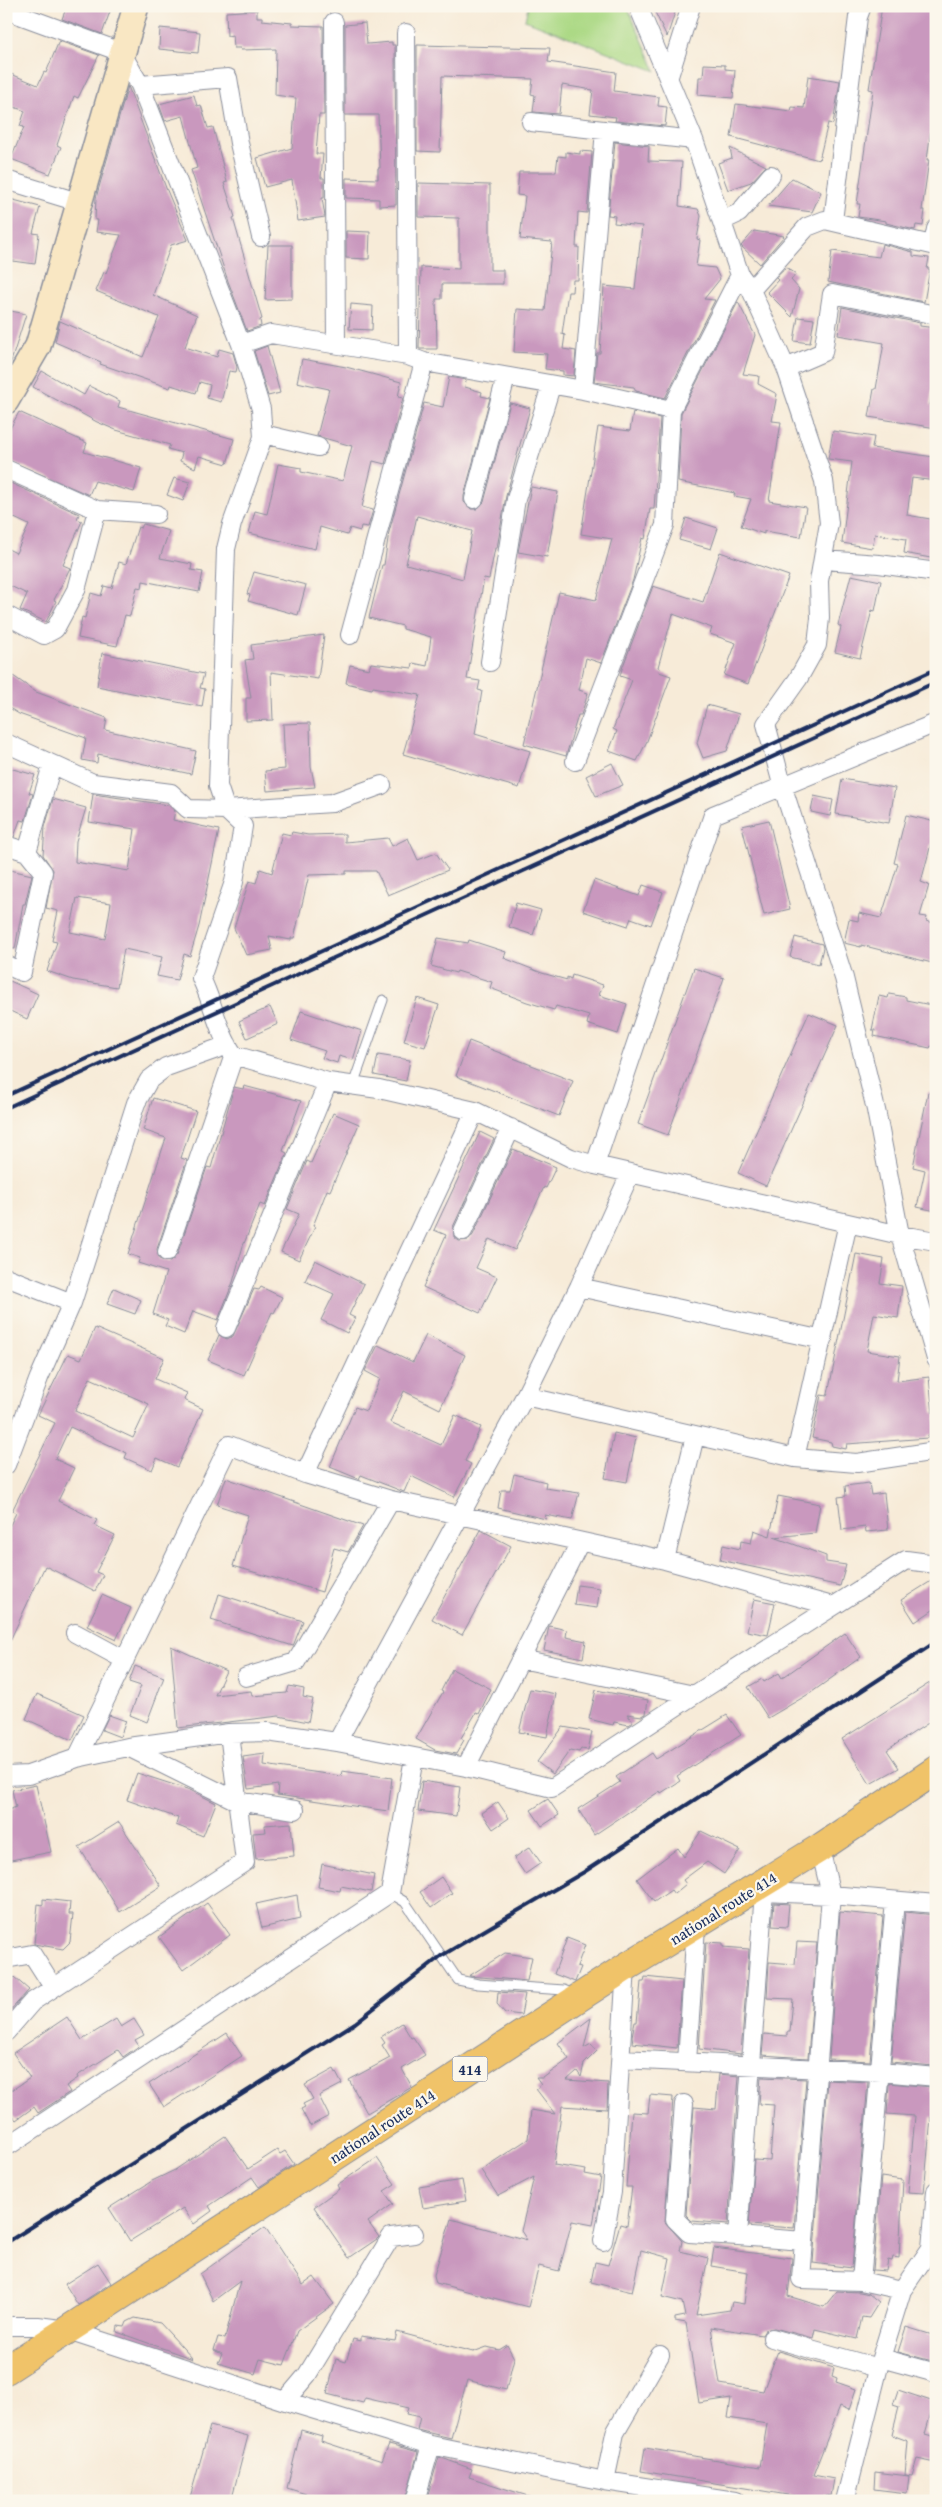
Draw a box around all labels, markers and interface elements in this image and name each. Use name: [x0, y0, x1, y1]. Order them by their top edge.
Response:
street label: national route 414: [665, 1865, 782, 1951]
road number: 414: [452, 2056, 488, 2082]
street label: national route 414: [324, 2082, 440, 2169]

